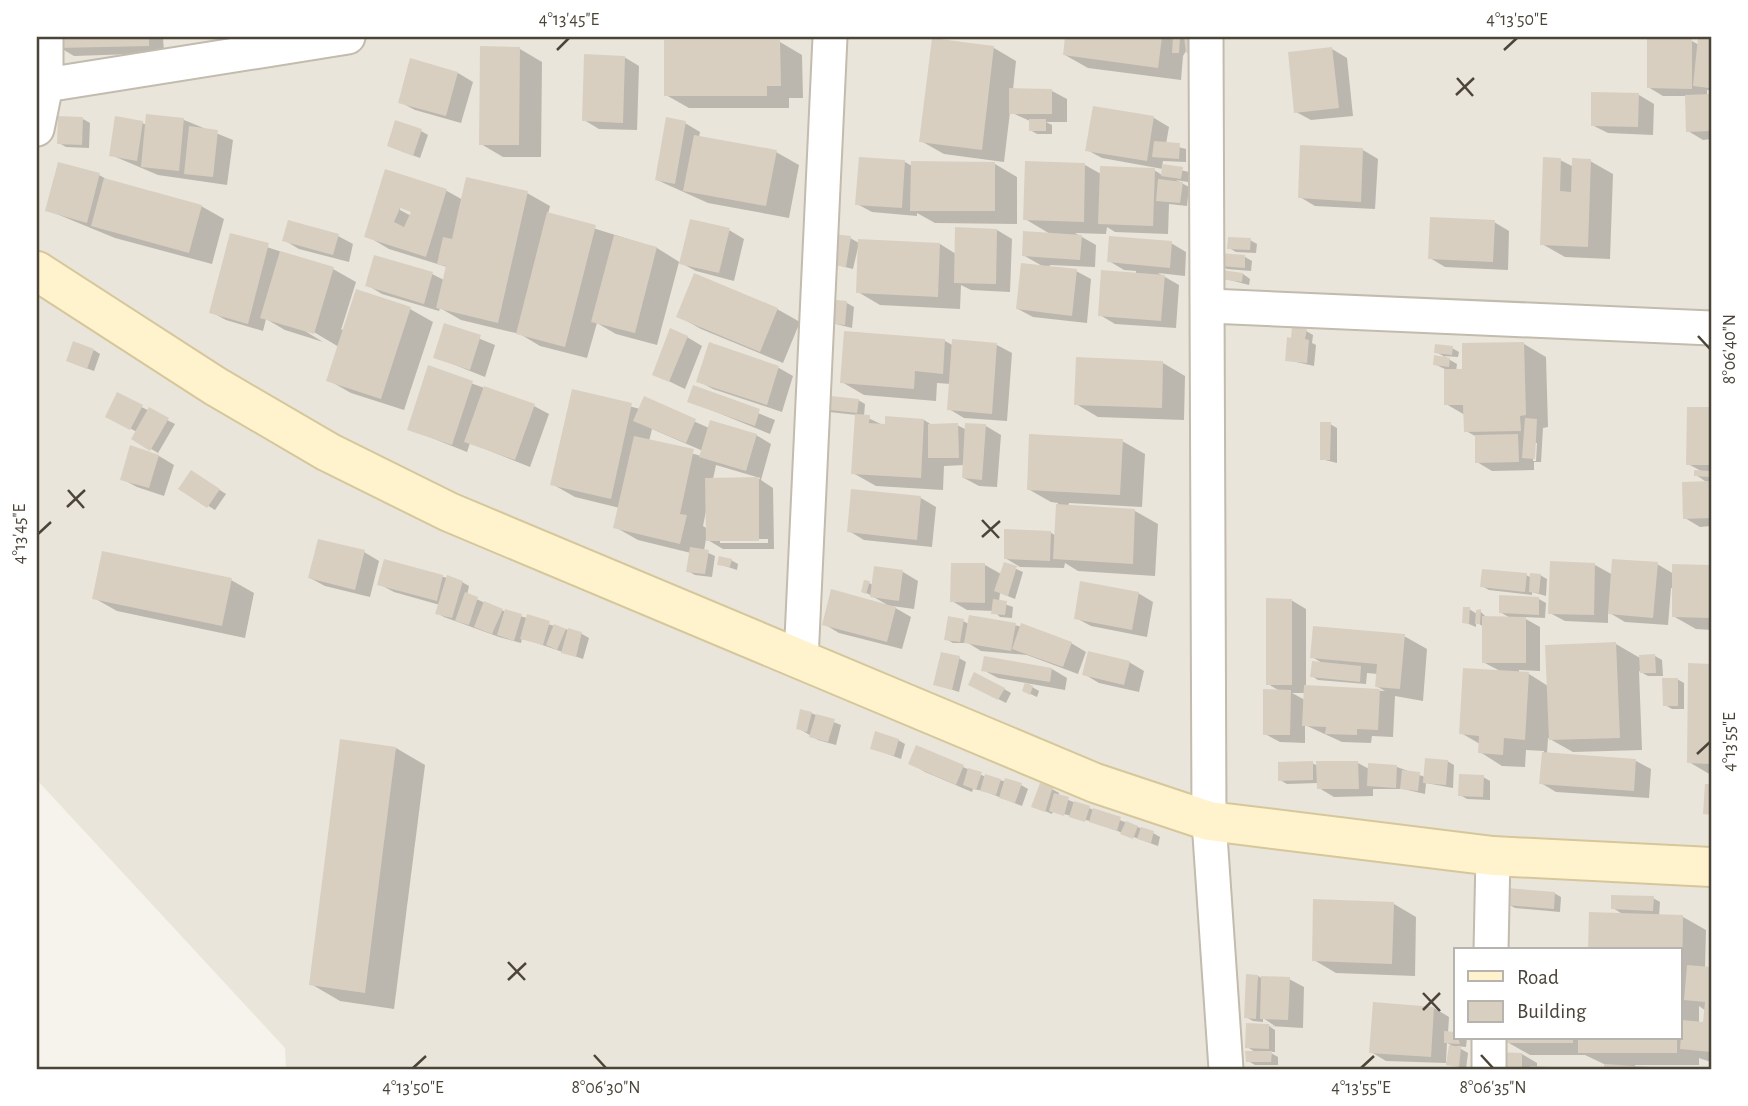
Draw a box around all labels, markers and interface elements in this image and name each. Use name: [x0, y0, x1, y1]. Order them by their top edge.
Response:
text: 4°13'45"E: [539, 11, 600, 29]
text: 4°13'50"E: [1486, 11, 1548, 29]
text: 8°06'40"N: [1721, 314, 1739, 384]
text: 4°13'45"E: [11, 503, 29, 564]
text: 4°13'55"E: [1721, 712, 1739, 772]
legend: [1454, 948, 1682, 1040]
text: Road: [1517, 967, 1559, 988]
text: Building: [1517, 1001, 1587, 1022]
text: 4°13'50"E: [382, 1079, 444, 1097]
text: 8°06'30"N: [571, 1079, 641, 1097]
text: 4°13'55"E: [1331, 1079, 1391, 1097]
text: 8°06'35"N: [1459, 1079, 1527, 1097]

